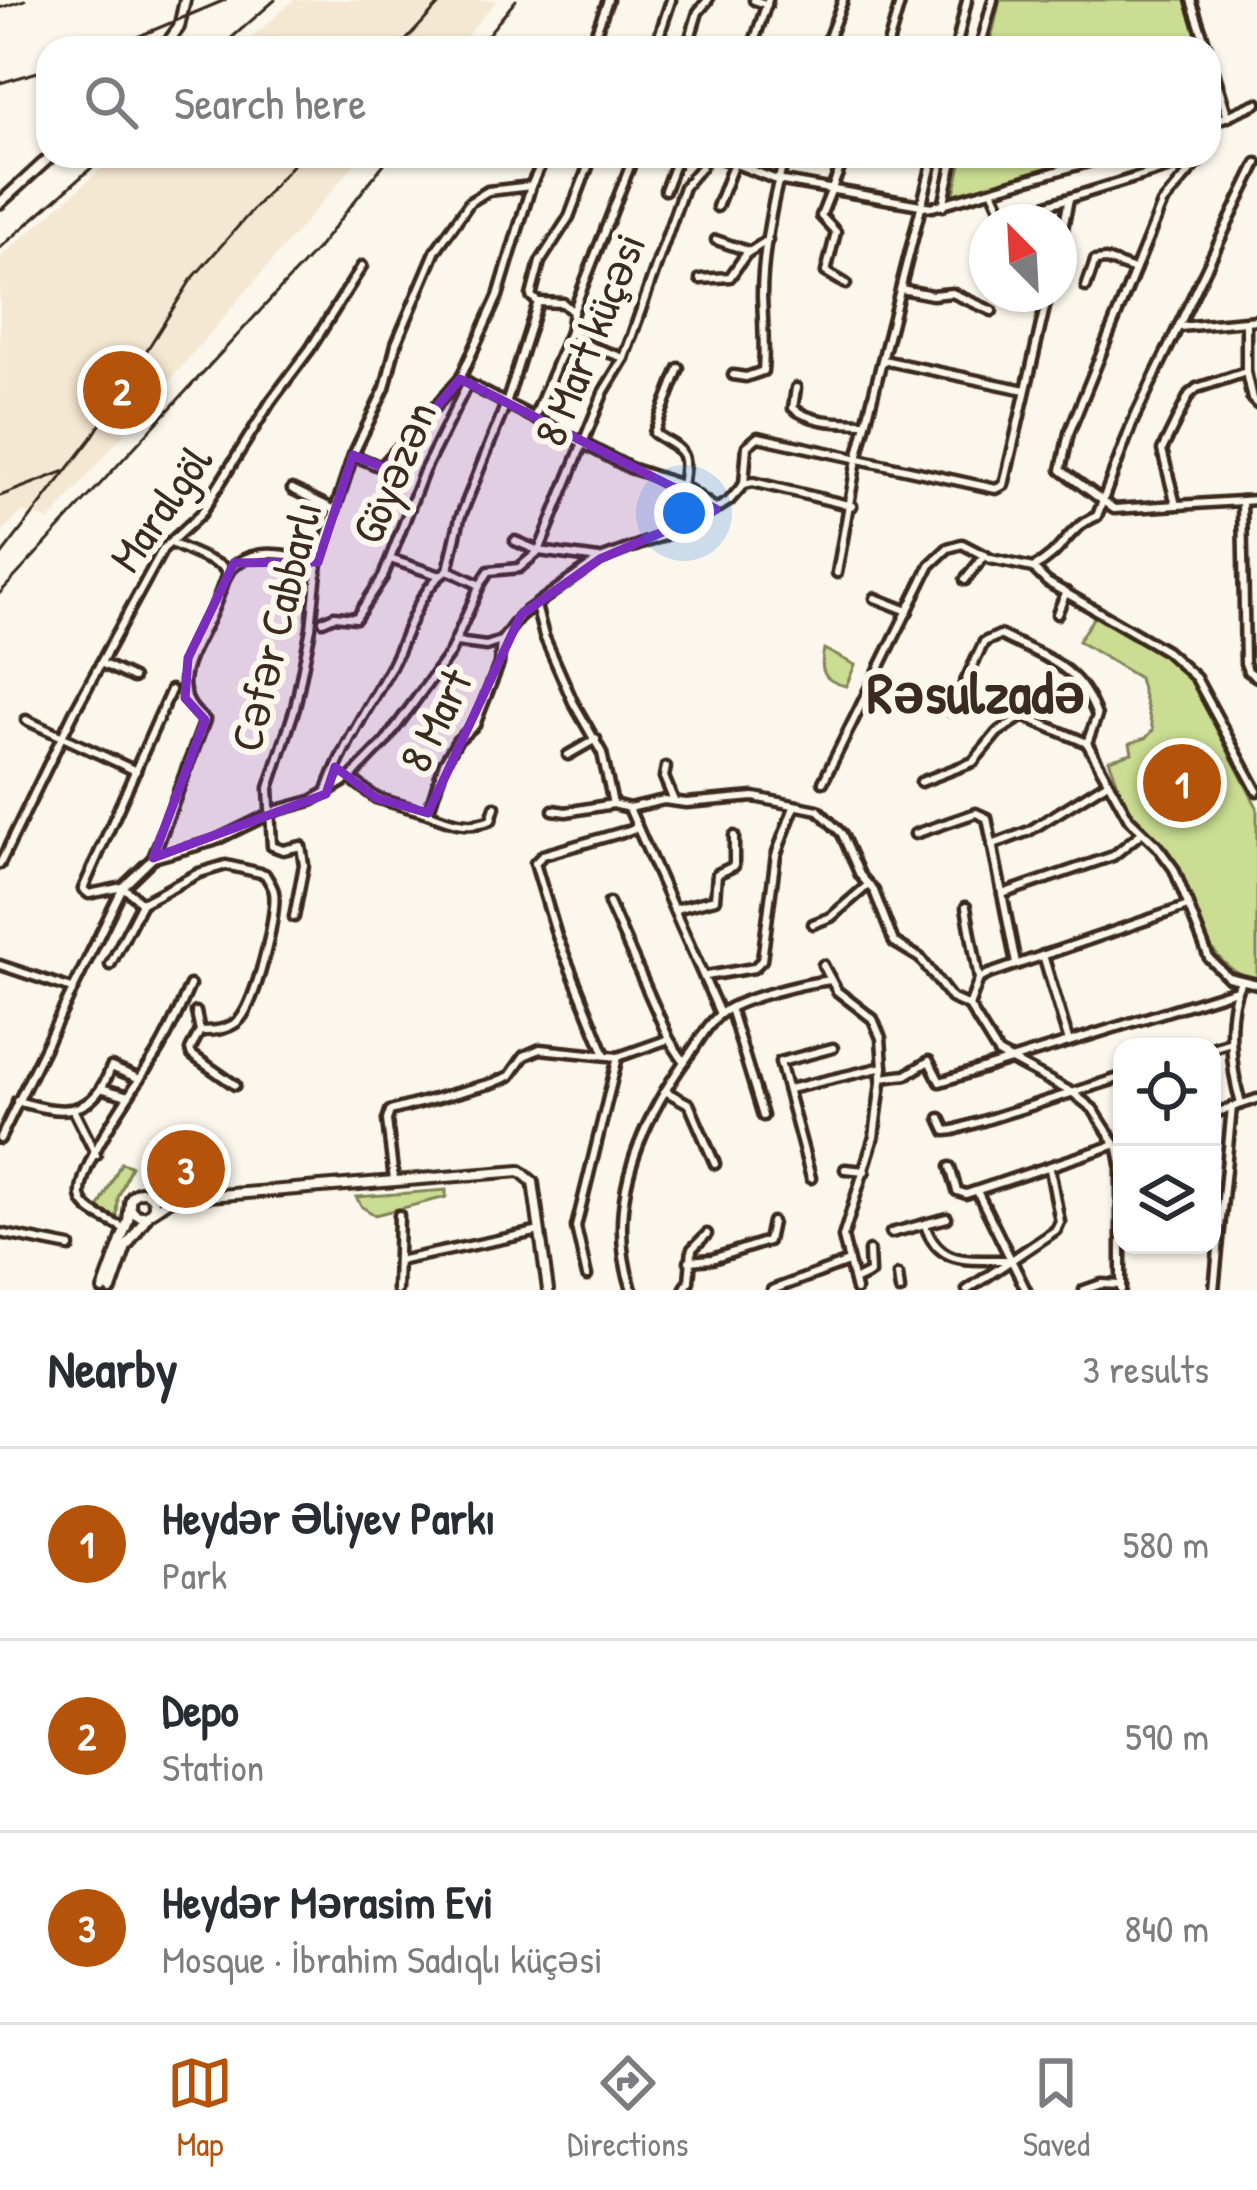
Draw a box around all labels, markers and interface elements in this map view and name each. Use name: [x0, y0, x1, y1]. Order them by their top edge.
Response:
search box: [36, 36, 1221, 168]
icon: search: [78, 69, 144, 135]
text: Search here: [174, 72, 366, 133]
north arrow: [969, 204, 1077, 312]
street label: 8 Mart küçəsi: [519, 224, 659, 454]
pin: 2: [83, 345, 161, 435]
street label: Göyəzən: [336, 392, 450, 552]
street label: Maralgöl: [94, 433, 226, 583]
your location: [654, 483, 714, 543]
street label: Cəfər Cabbarlı: [215, 495, 335, 757]
district label: Rəsulzadə: [867, 654, 1085, 731]
street label: 8 Mart: [384, 658, 486, 781]
pin: 1: [1143, 738, 1221, 828]
map controls: [1113, 1038, 1221, 1254]
button: locate: [1113, 1038, 1221, 1146]
pin: 3: [147, 1124, 225, 1214]
button: layers: [1113, 1146, 1221, 1254]
text: Nearby: [48, 1334, 178, 1403]
text: 3 results: [1083, 1342, 1209, 1395]
text: Heydər Əliyev Parkı: [162, 1487, 496, 1548]
text: 1: [80, 1517, 94, 1570]
text: 580 m: [1123, 1517, 1209, 1570]
text: Park: [162, 1548, 227, 1601]
text: Depo: [162, 1679, 239, 1740]
text: 2: [78, 1709, 96, 1762]
text: 590 m: [1125, 1709, 1209, 1762]
text: Station: [162, 1740, 264, 1793]
text: Heydər Mərasim Evi: [162, 1871, 493, 1932]
text: 3: [78, 1901, 96, 1954]
text: 840 m: [1125, 1901, 1209, 1954]
text: Mosque · İbrahim Sadıqlı küçəsi: [162, 1932, 603, 1985]
tab: Map: [167, 2050, 233, 2166]
tab: Directions: [567, 2050, 689, 2166]
tab: Saved: [1023, 2050, 1090, 2166]

